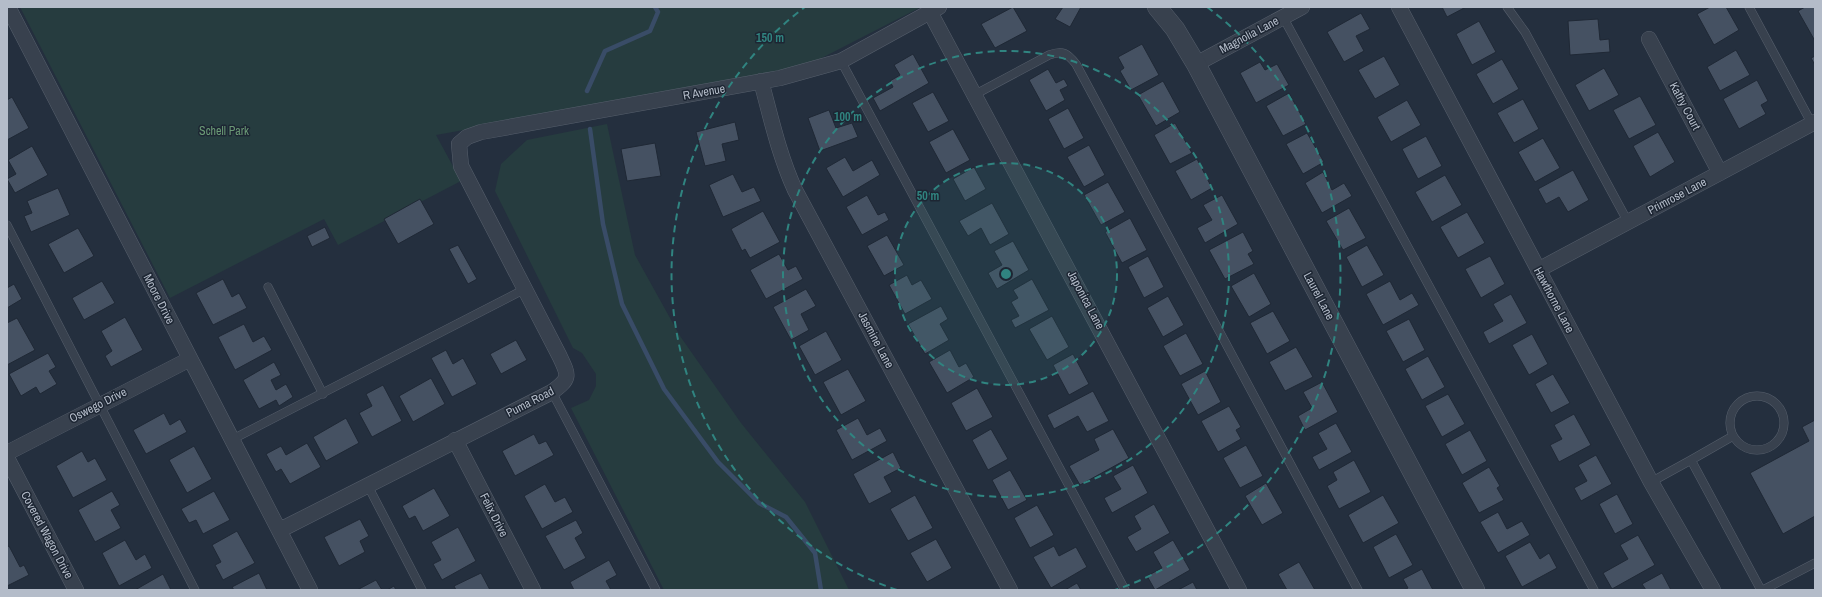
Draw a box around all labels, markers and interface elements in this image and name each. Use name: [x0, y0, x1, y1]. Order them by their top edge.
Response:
street label: Magnolia Lane: [1217, 13, 1281, 57]
text: 150 m: [756, 30, 784, 46]
street label: Kathy Court: [1666, 79, 1704, 133]
street label: R Avenue: [682, 80, 726, 104]
text: 100 m: [834, 109, 862, 125]
park label: Schell Park: [199, 123, 249, 139]
street label: Primrose Lane: [1645, 174, 1709, 218]
text: 50 m: [917, 188, 939, 204]
street label: Hawthorne Lane: [1530, 264, 1578, 336]
centre of rings: [999, 267, 1013, 281]
street label: Japonica Lane: [1064, 268, 1108, 332]
street label: Laurel Lane: [1300, 269, 1338, 323]
street label: Moore Drive: [140, 271, 178, 327]
street label: Jasmine Lane: [854, 309, 898, 371]
street label: Puma Road: [503, 383, 557, 421]
street label: Oswego Drive: [67, 384, 129, 426]
street label: Covered Wagon Drive: [17, 488, 77, 582]
street label: Felix Drive: [476, 490, 512, 540]

